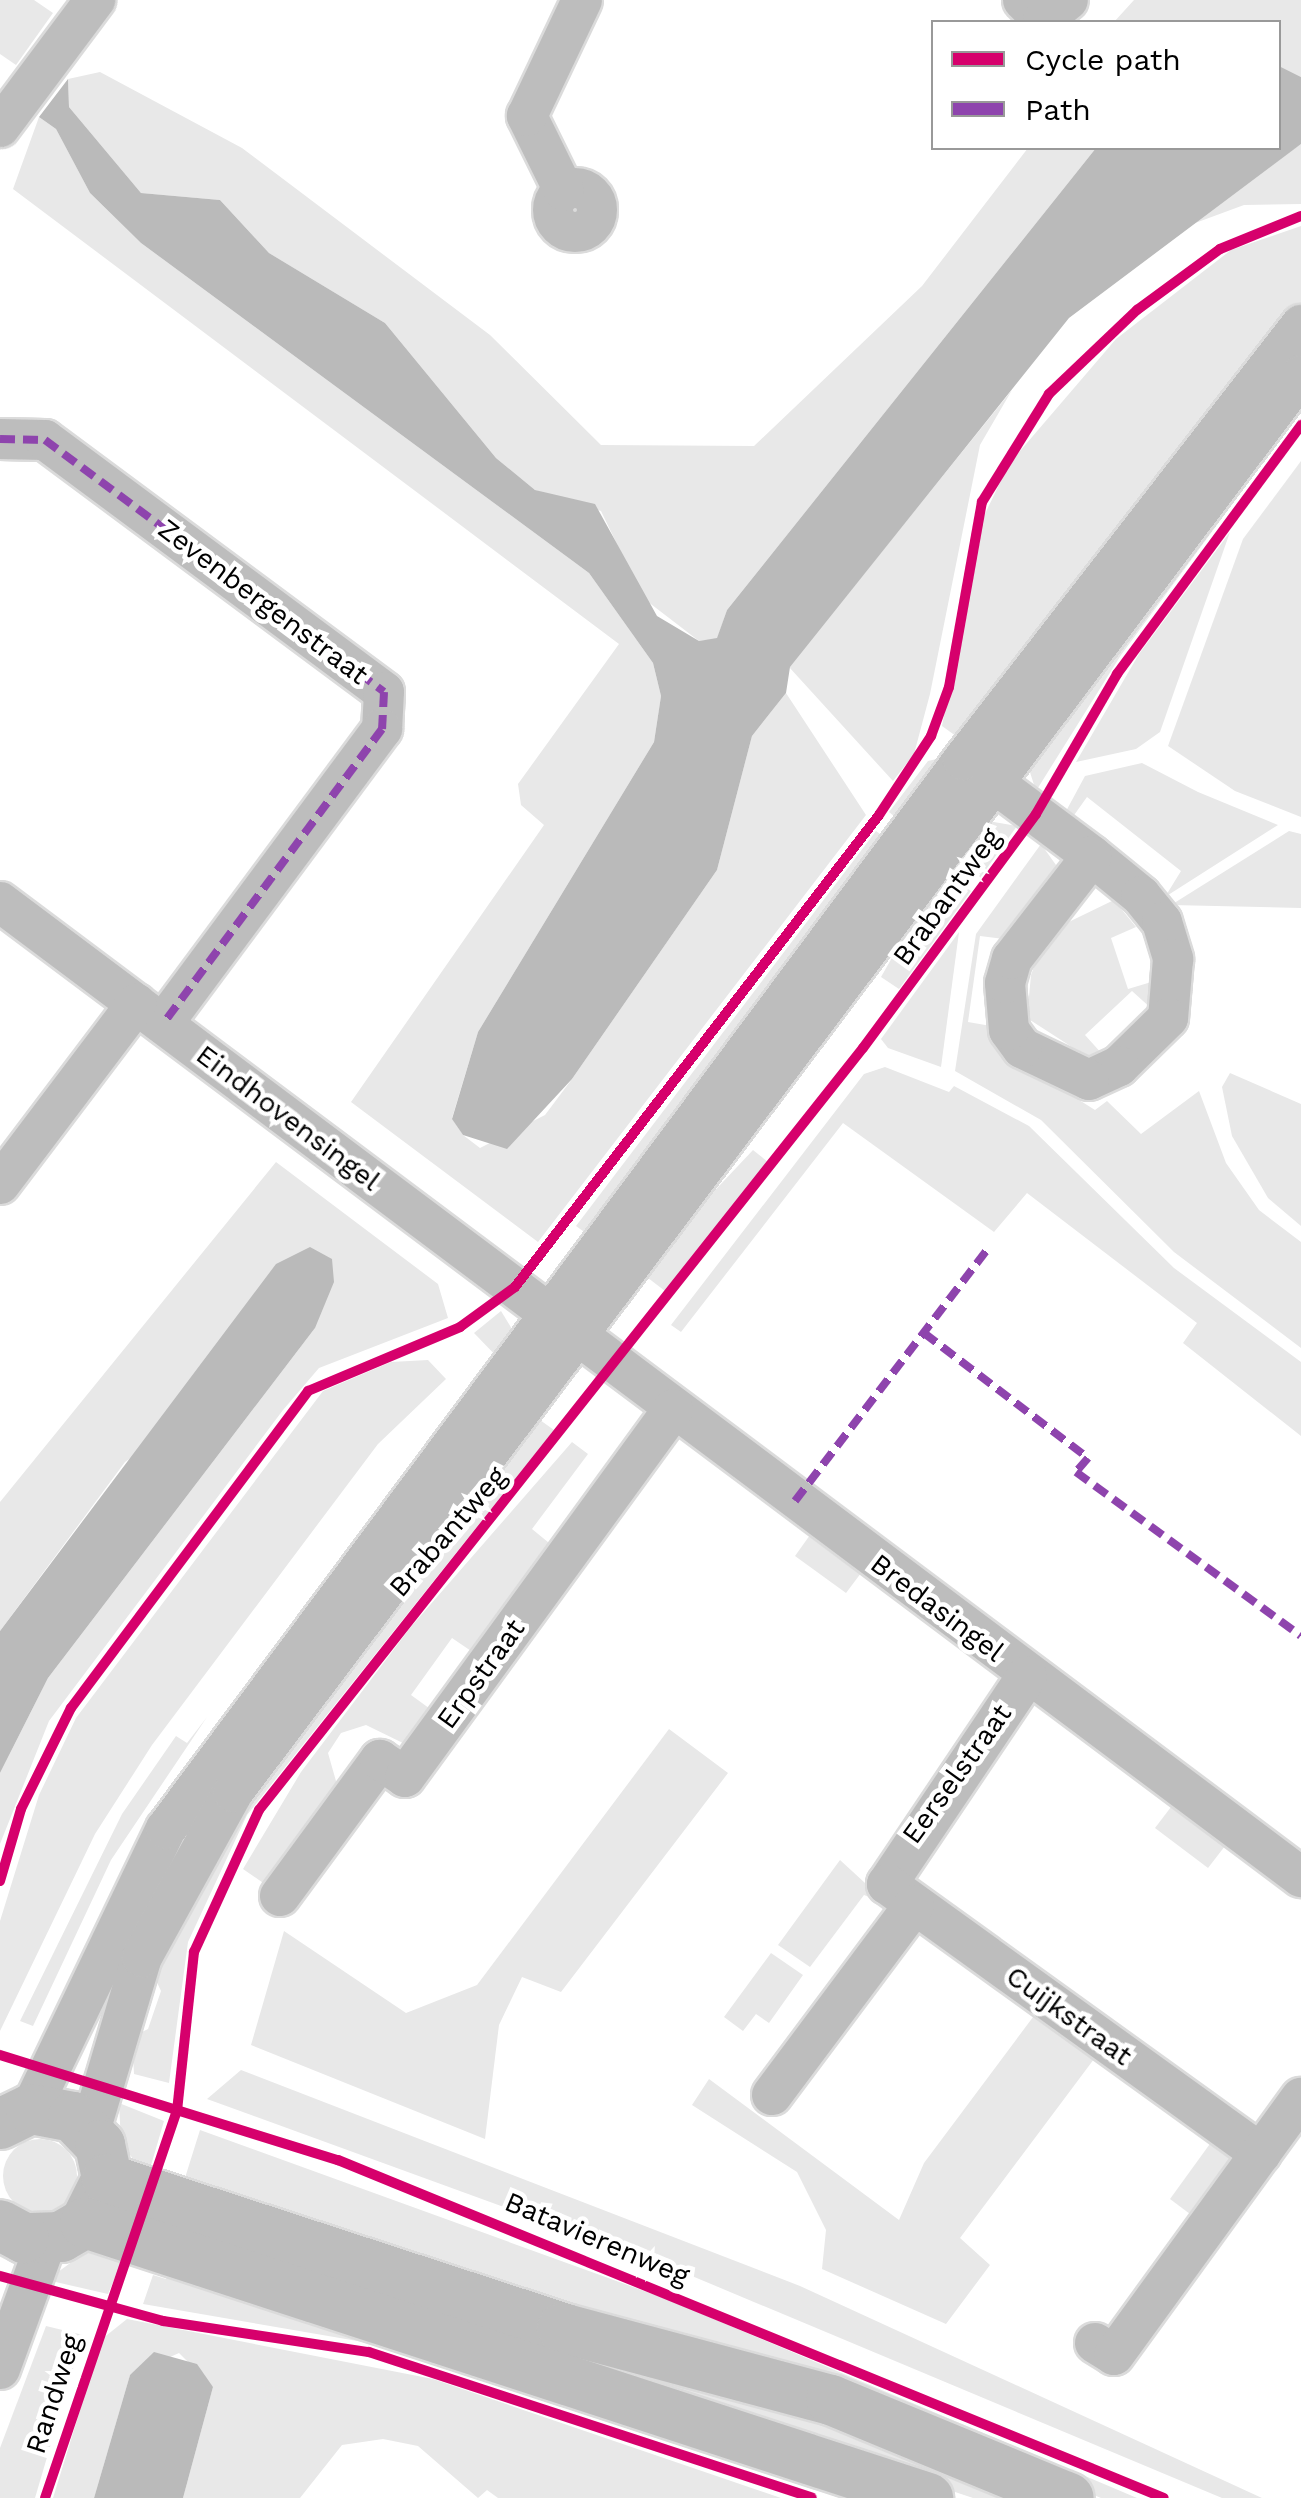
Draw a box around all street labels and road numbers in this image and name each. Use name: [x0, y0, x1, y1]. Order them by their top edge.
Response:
street label: Zevenbergenstraat: [151, 512, 375, 692]
street label: Brabantweg: [886, 822, 1008, 972]
street label: Eindhovensingel: [189, 1038, 387, 1198]
street label: Brabantweg: [382, 1460, 514, 1604]
street label: Bredasingel: [864, 1547, 1010, 1669]
street label: Erpstraat: [430, 1613, 532, 1735]
street label: Eerselstraat: [895, 1698, 1019, 1850]
street label: Cuijkstraat: [1000, 1959, 1138, 2073]
street label: Batavierenweg: [500, 2185, 694, 2293]
street label: Randweg: [19, 2330, 89, 2458]

